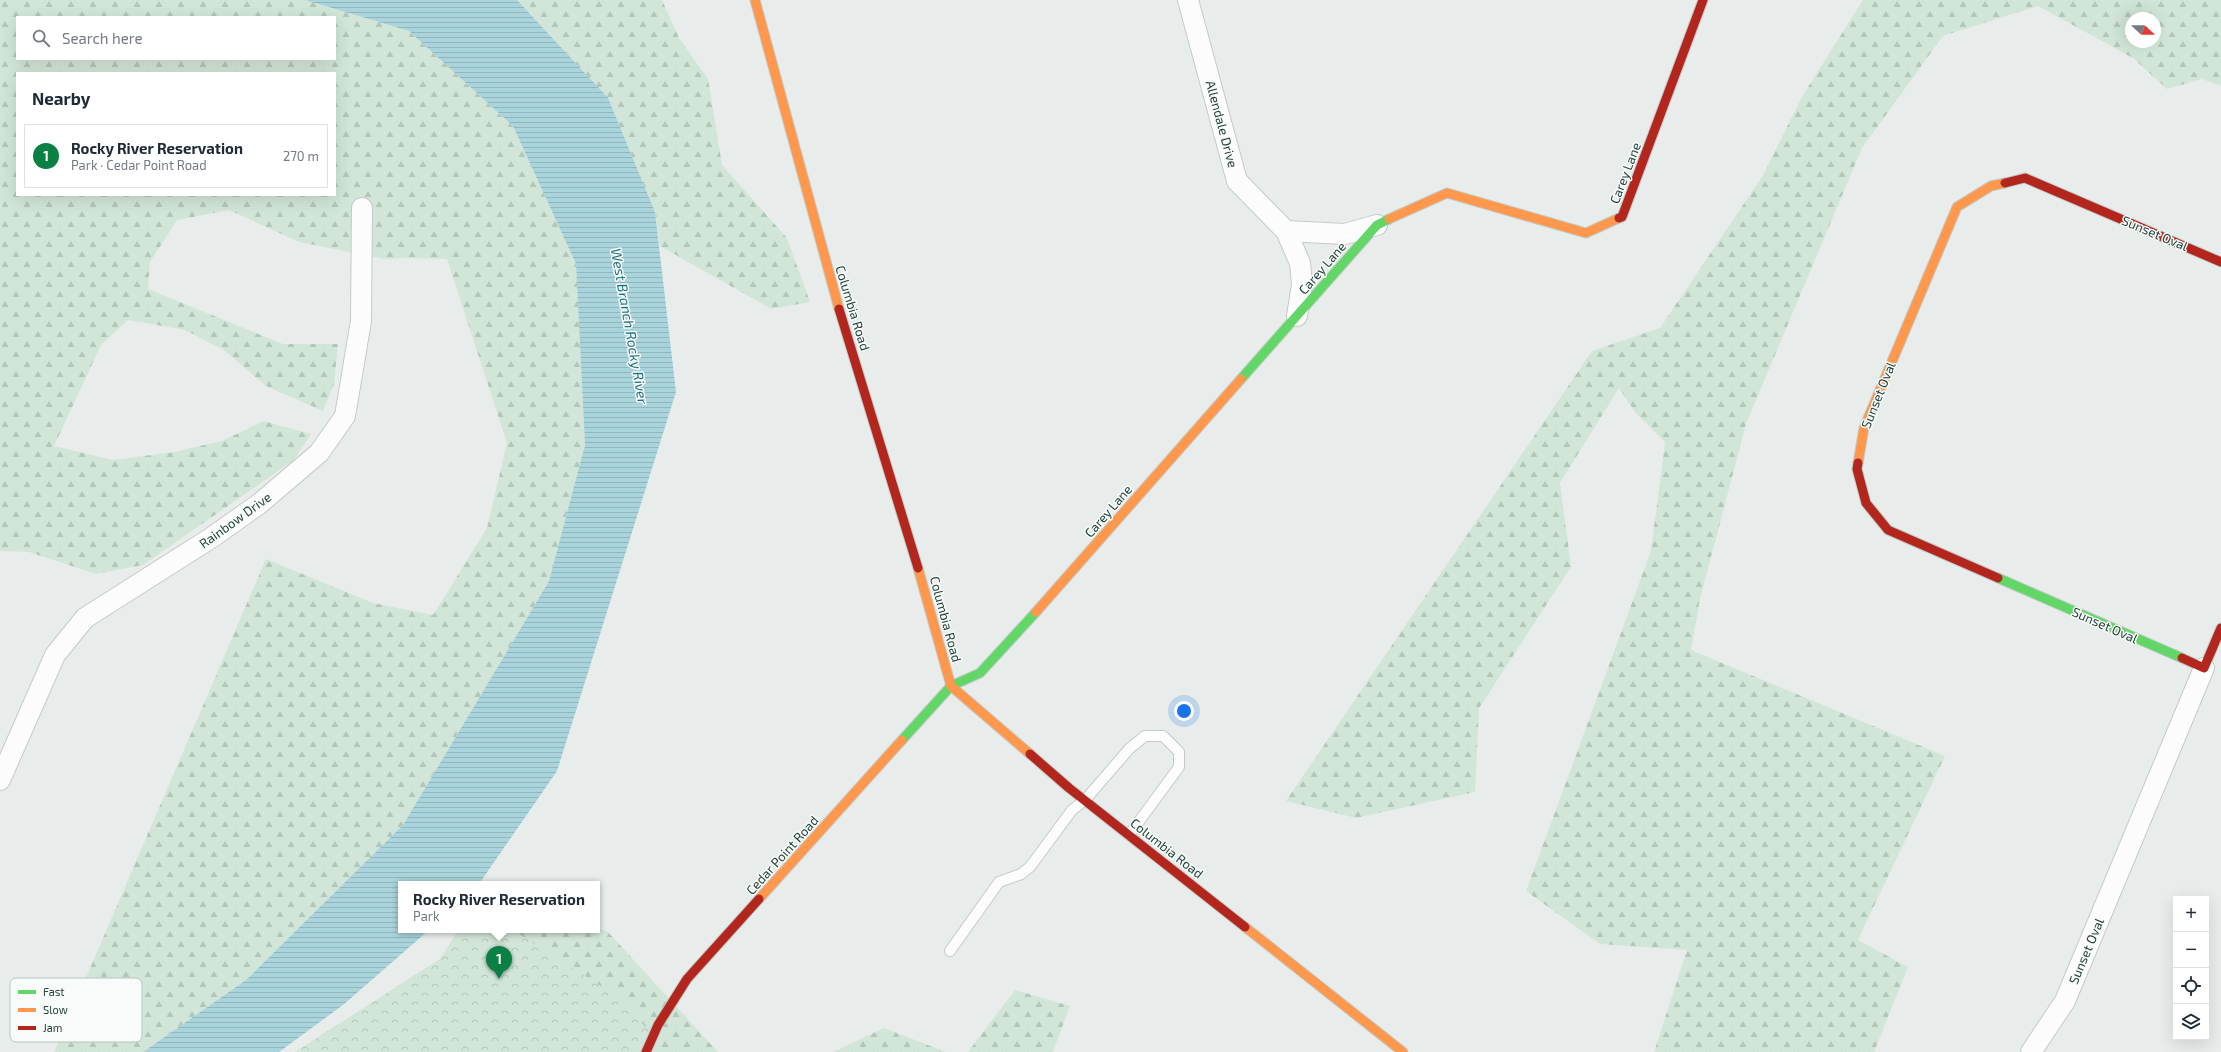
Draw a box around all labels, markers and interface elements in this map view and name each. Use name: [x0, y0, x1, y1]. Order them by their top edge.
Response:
north arrow: [2125, 12, 2161, 48]
search box: [16, 16, 336, 60]
icon: search: [30, 27, 52, 49]
text: Search here: [62, 29, 143, 47]
street label: Allendale Drive: [1203, 79, 1241, 169]
text: Nearby: [32, 88, 90, 108]
text: Rocky River Reservation: [71, 139, 243, 157]
street label: Carey Lane: [1606, 140, 1644, 206]
text: 1: [43, 148, 49, 164]
text: 270 m: [283, 148, 319, 164]
text: Park · Cedar Point Road: [71, 157, 207, 173]
street label: Sunset Oval: [2120, 212, 2191, 254]
street label: Carey Lane: [1295, 238, 1349, 298]
water label: West Branch Rocky River: [608, 247, 652, 406]
street label: Columbia Road: [832, 264, 874, 352]
street label: Sunset Oval: [1857, 359, 1899, 431]
street label: Carey Lane: [1081, 481, 1135, 541]
street label: Rainbow Drive: [196, 489, 274, 551]
street label: Columbia Road: [927, 574, 965, 664]
street label: Sunset Oval: [2070, 603, 2140, 647]
your location: [1174, 701, 1194, 721]
street label: Cedar Point Road: [742, 812, 822, 898]
street label: Columbia Road: [1127, 815, 1207, 881]
popup: [398, 881, 600, 933]
text: Rocky River Reservation: [413, 890, 585, 908]
map controls: [2173, 896, 2209, 1040]
button: +: [2173, 896, 2209, 932]
text: Park: [413, 908, 440, 924]
street label: Sunset Oval: [2065, 915, 2107, 986]
button: −: [2173, 932, 2209, 968]
pin: 1: [486, 946, 512, 979]
button: locate: [2173, 968, 2209, 1004]
legend: [10, 978, 142, 1042]
text: Fast: [43, 985, 65, 998]
text: Slow: [43, 1003, 68, 1016]
button: layers: [2173, 1004, 2209, 1040]
text: Jam: [43, 1021, 62, 1034]

